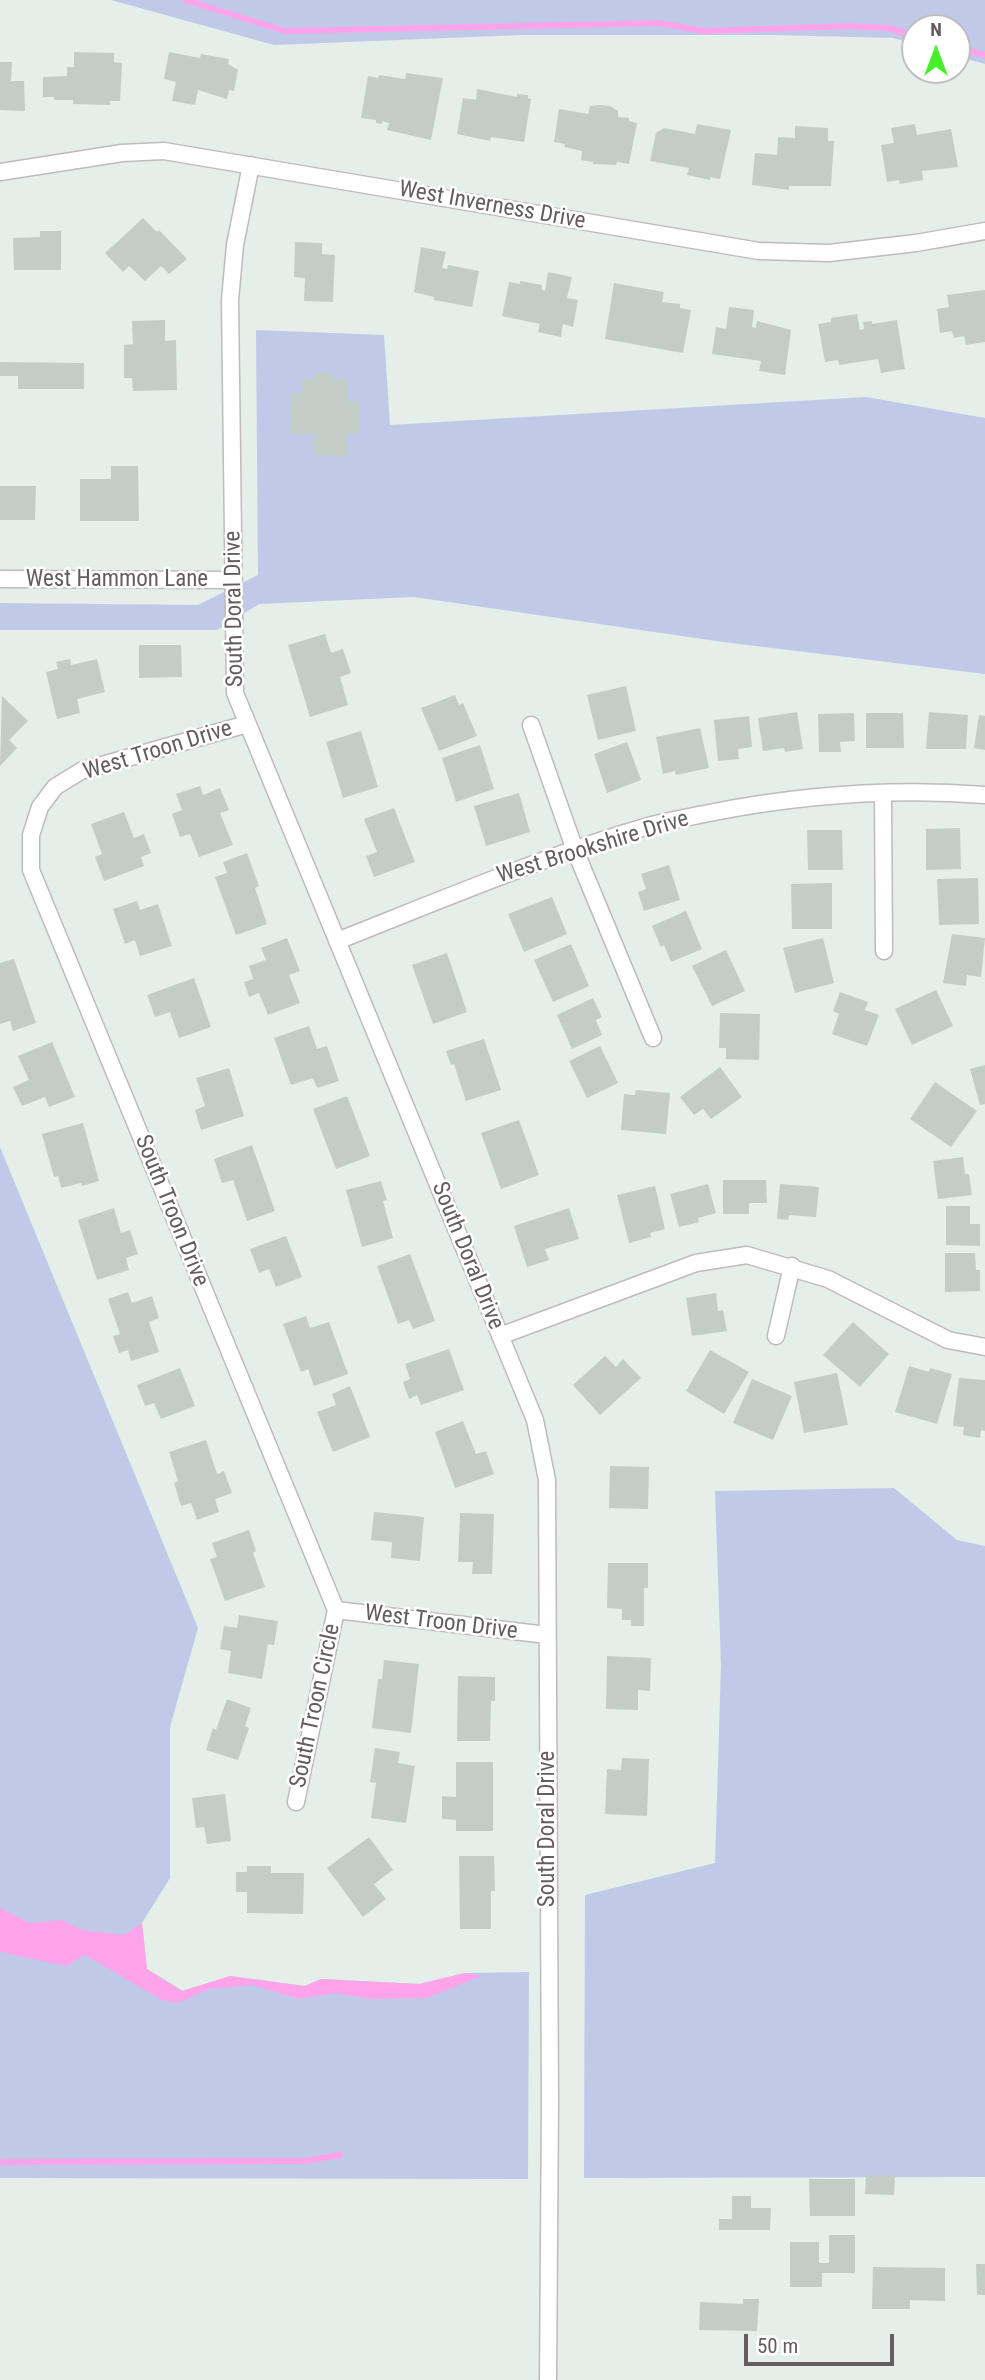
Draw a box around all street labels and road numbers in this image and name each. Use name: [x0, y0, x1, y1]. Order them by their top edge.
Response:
street label: West Inverness Drive: [397, 176, 587, 236]
street label: South Doral Drive: [220, 531, 250, 687]
street label: West Hammon Lane: [26, 566, 208, 594]
street label: West Troon Drive: [80, 715, 236, 787]
street label: West Brookshire Drive: [494, 806, 692, 890]
street label: South Troon Drive: [128, 1131, 214, 1291]
street label: South Doral Drive: [425, 1178, 509, 1334]
street label: West Troon Drive: [363, 1600, 519, 1646]
street label: South Troon Circle: [285, 1621, 347, 1791]
street label: South Doral Drive: [534, 1751, 562, 1907]

